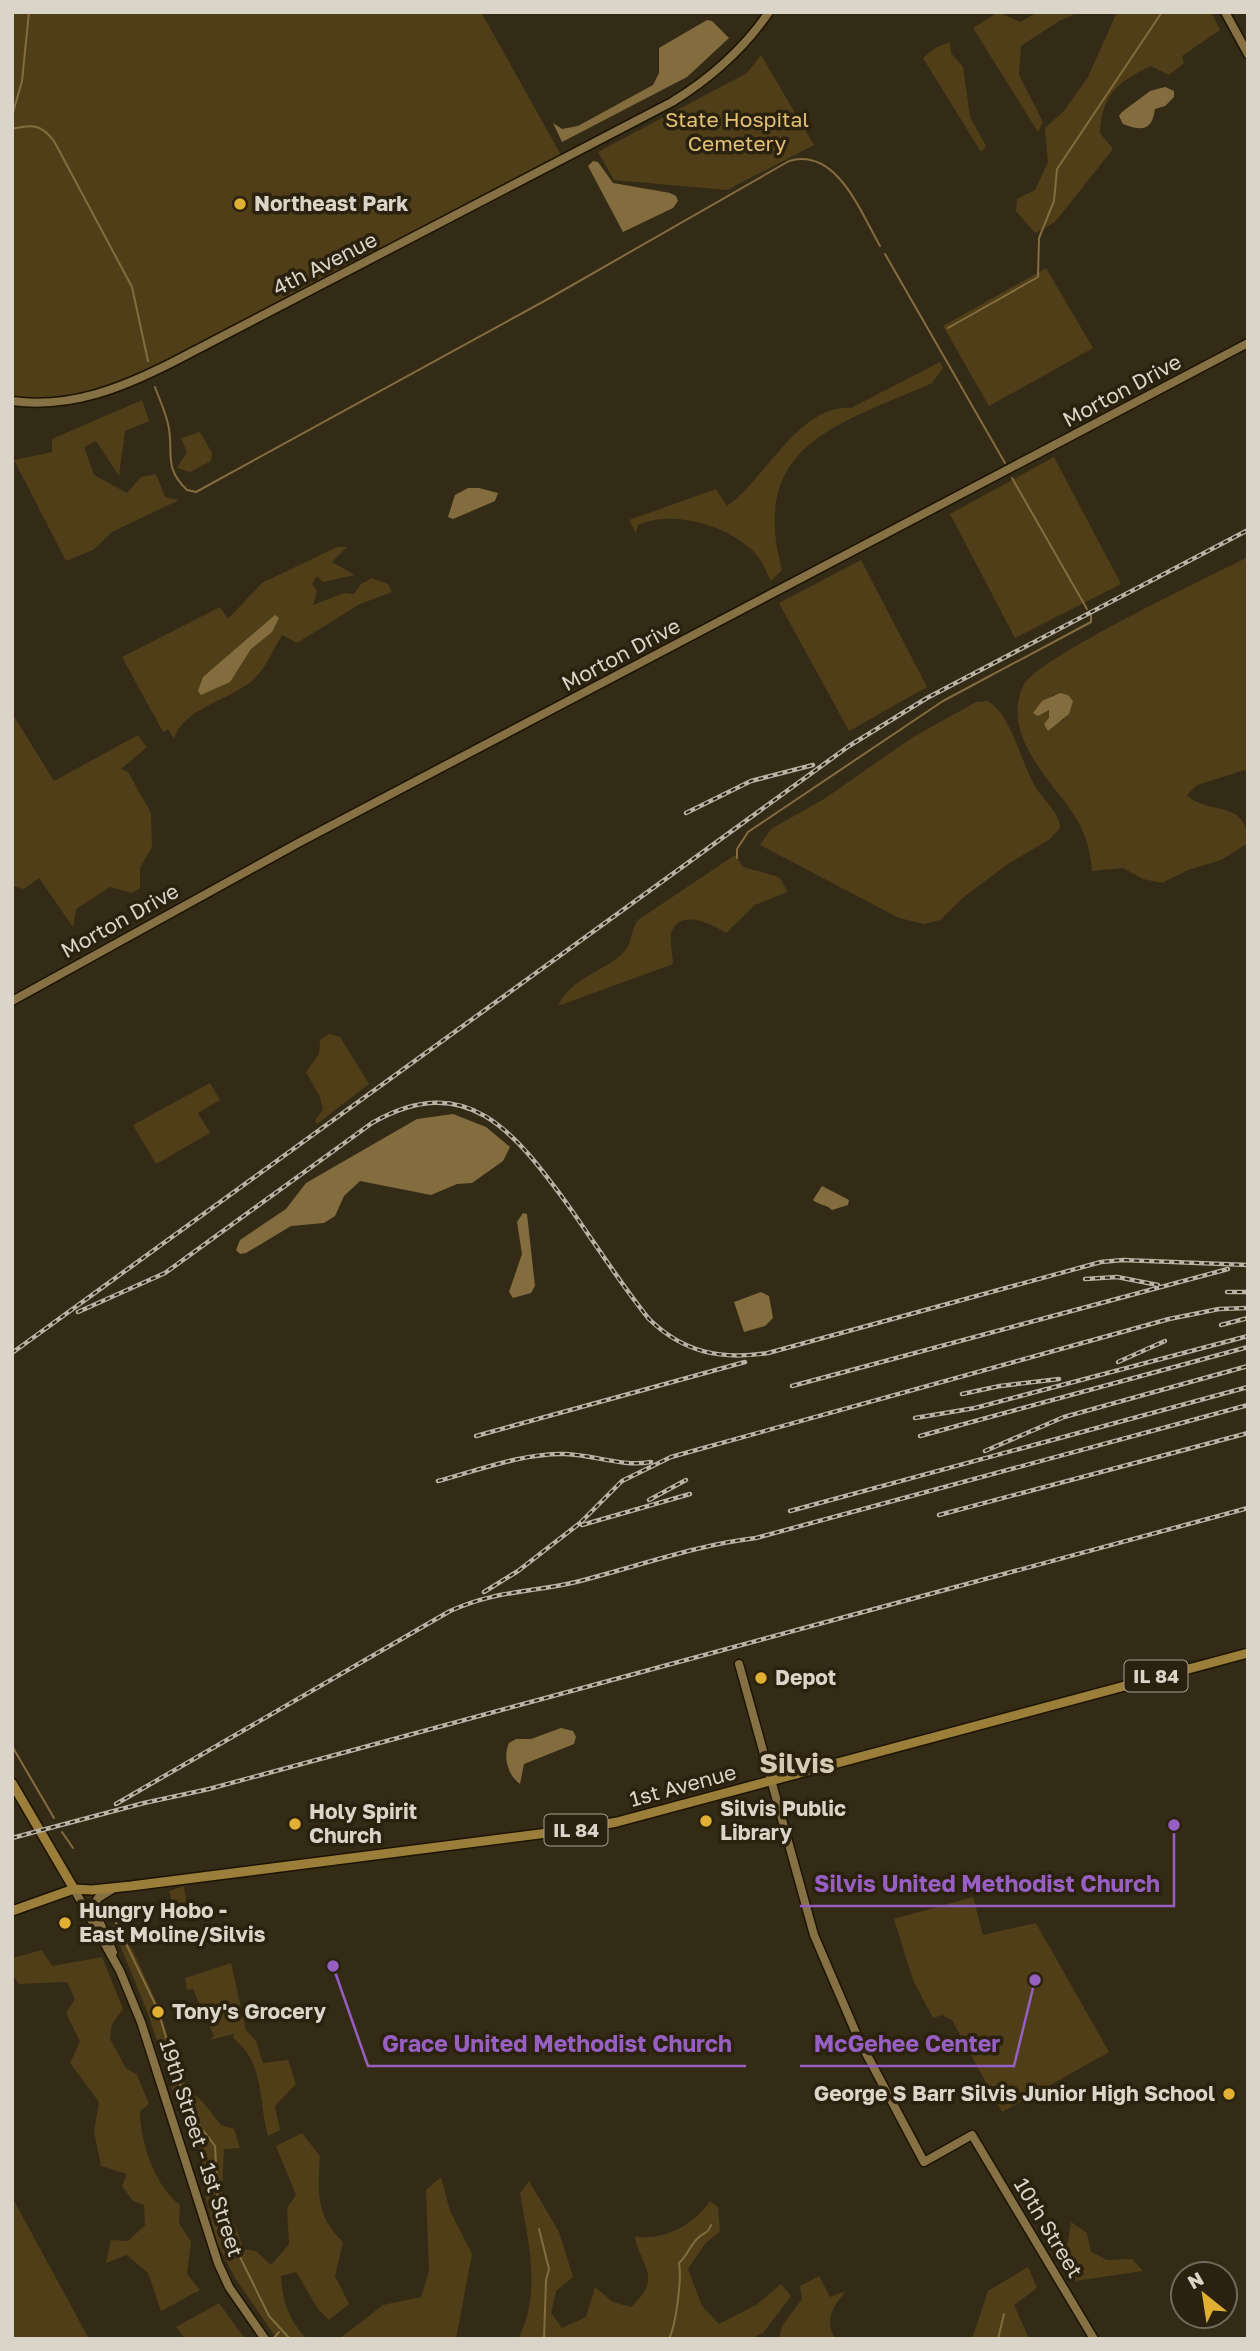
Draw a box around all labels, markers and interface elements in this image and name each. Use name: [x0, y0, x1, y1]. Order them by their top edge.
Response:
park label: State Hospital Cemetery: [665, 106, 809, 156]
place label: Northeast Park: [254, 190, 408, 216]
marker: Northeast Park: [232, 196, 248, 212]
street label: 4th Avenue: [268, 226, 381, 300]
street label: Morton Drive: [1058, 348, 1185, 432]
street label: Morton Drive: [557, 612, 684, 696]
street label: Morton Drive: [56, 877, 183, 963]
road number: IL 84: [1124, 1660, 1188, 1692]
place label: Depot: [775, 1664, 836, 1690]
marker: Depot: [753, 1670, 769, 1686]
district label: Silvis: [759, 1746, 835, 1779]
street label: 1st Avenue: [627, 1758, 739, 1812]
place label: Silvis Public Library: [720, 1795, 846, 1845]
place label: Holy Spirit Church: [309, 1798, 417, 1848]
marker: Silvis Public Library: [698, 1813, 714, 1829]
road number: IL 84: [544, 1814, 608, 1846]
marker: Holy Spirit Church: [287, 1816, 303, 1832]
callout: Silvis United Methodist Church: [800, 1862, 1174, 1906]
text: Silvis United Methodist Church: [814, 1869, 1160, 1897]
place label: Hungry Hobo - East Moline/Silvis: [79, 1897, 266, 1947]
marker: Hungry Hobo - East Moline/Silvis: [57, 1915, 73, 1931]
place label: Tony's Grocery: [172, 1998, 326, 2024]
marker: Tony's Grocery: [150, 2004, 166, 2020]
callout: Grace United Methodist Church: [368, 2022, 746, 2066]
callout: McGehee Center: [800, 2022, 1014, 2066]
text: Grace United Methodist Church: [382, 2029, 732, 2057]
text: McGehee Center: [814, 2029, 1000, 2057]
street label: 19th Street - 1st Street: [154, 2036, 249, 2260]
place label: George S Barr Silvis Junior High School: [814, 2080, 1215, 2106]
marker: George S Barr Silvis Junior High School: [1221, 2086, 1237, 2102]
street label: 10th Street: [1009, 2173, 1089, 2282]
north arrow: [1169, 2260, 1239, 2330]
text: N: [1183, 2266, 1207, 2293]

